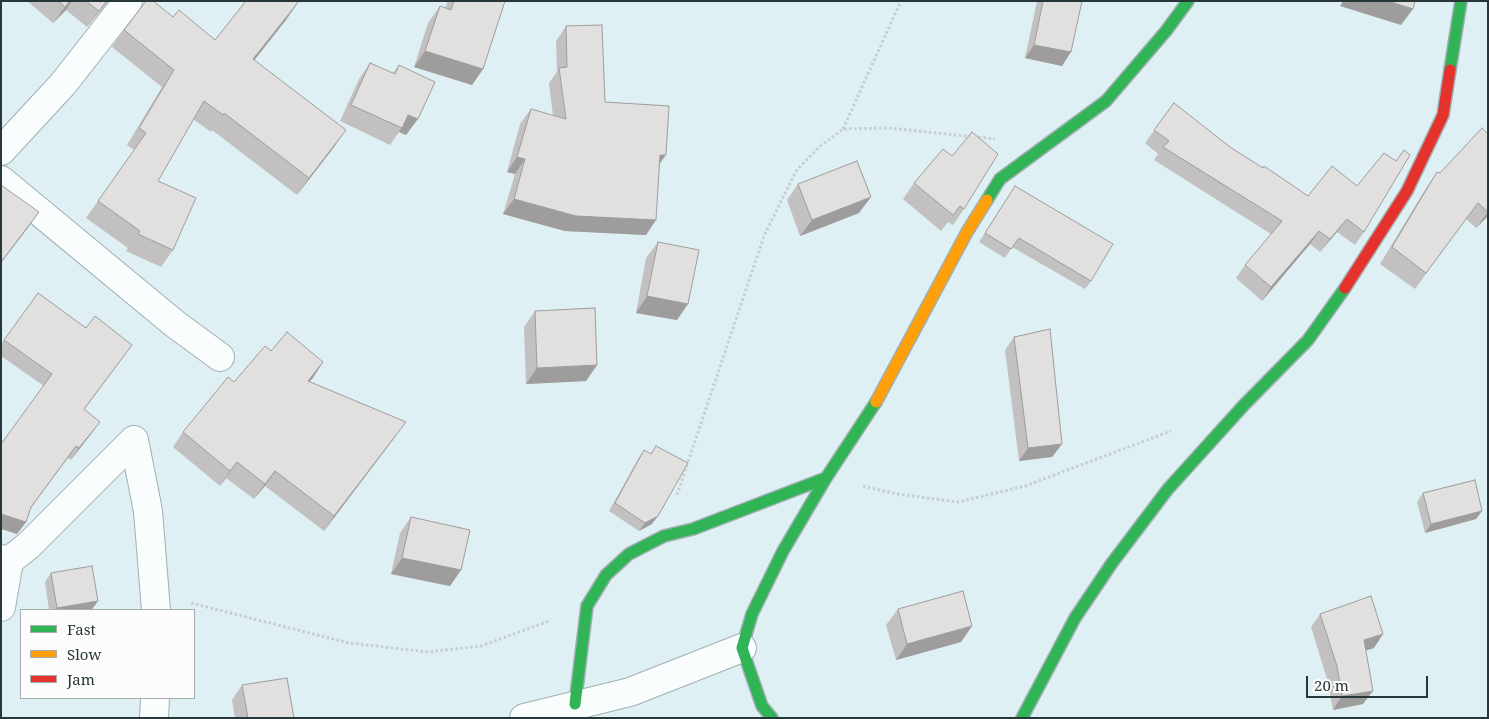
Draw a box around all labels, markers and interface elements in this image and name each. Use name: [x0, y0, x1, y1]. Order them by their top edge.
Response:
legend: [20, 609, 195, 699]
text: Fast: [67, 619, 96, 639]
text: Slow: [67, 644, 101, 664]
scale bar: [1309, 666, 1432, 698]
text: Jam: [67, 669, 95, 689]
text: 20 m: [1314, 675, 1349, 695]

